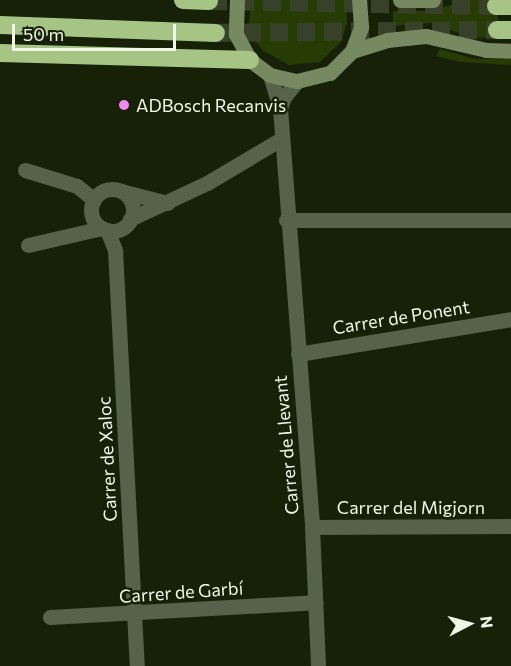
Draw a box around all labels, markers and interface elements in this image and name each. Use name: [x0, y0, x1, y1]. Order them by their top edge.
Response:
scale bar: [15, 12, 178, 50]
text: 50 m: [23, 23, 64, 45]
place label: ADBosch Recanvis: [136, 94, 286, 116]
marker: ADBosch Recanvis: [117, 98, 131, 112]
street label: Carrer de Ponent: [331, 295, 471, 339]
street label: Carrer de Llevant: [269, 375, 303, 515]
street label: Carrer de Xaloc: [93, 396, 121, 522]
street label: Carrer del Migjorn: [337, 496, 485, 518]
street label: Carrer de Garbí: [118, 577, 244, 607]
north arrow: [439, 594, 499, 654]
text: N: [477, 615, 497, 629]

